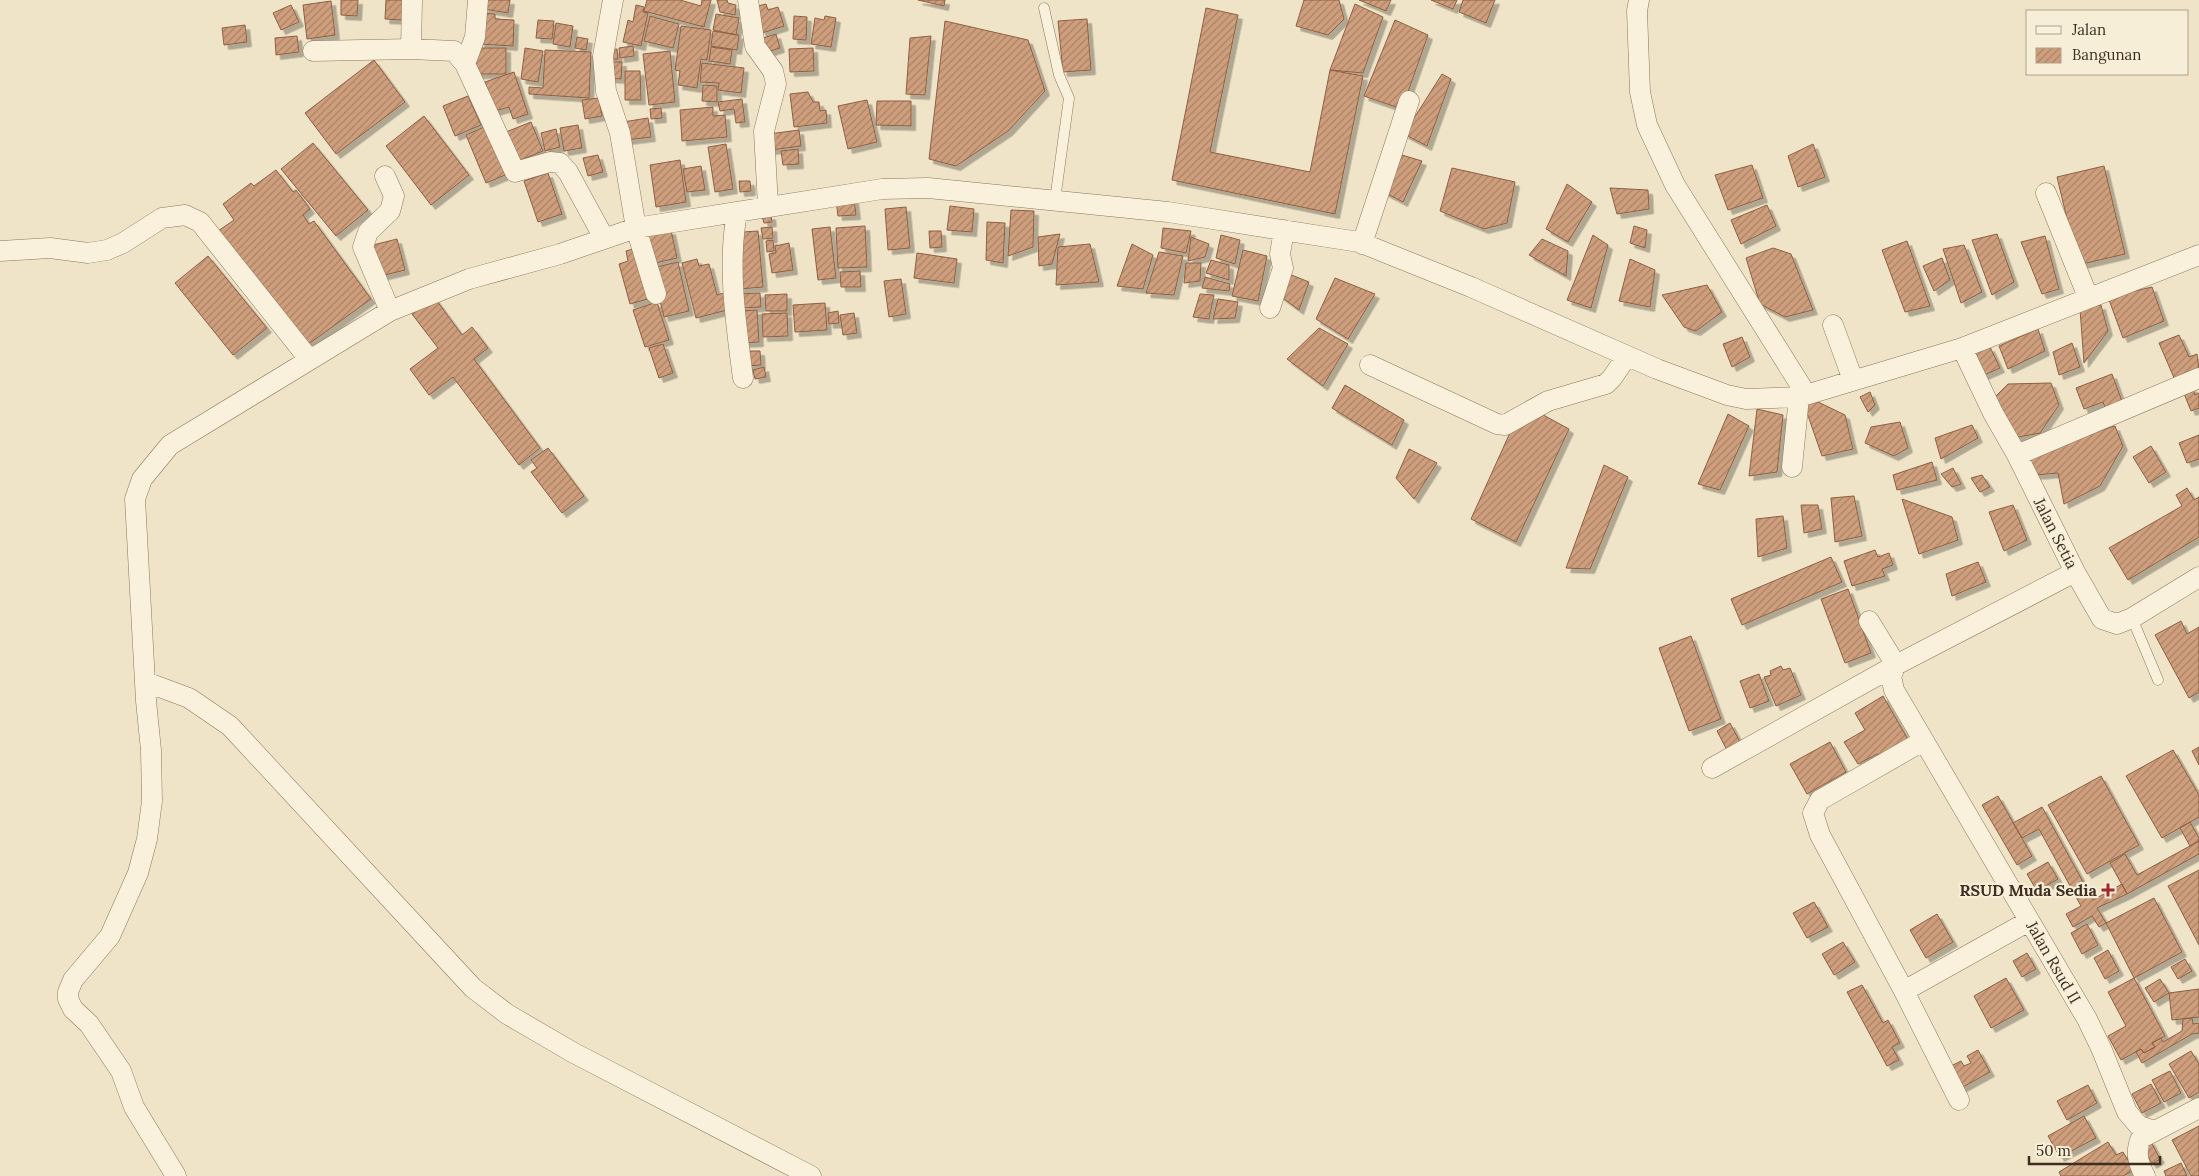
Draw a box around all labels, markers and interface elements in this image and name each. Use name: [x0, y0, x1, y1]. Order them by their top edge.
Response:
legend: [2026, 10, 2189, 75]
text: Jalan: [2071, 20, 2106, 39]
text: Bangunan: [2072, 45, 2141, 64]
street label: Jalan Setia: [2029, 493, 2082, 572]
place label: RSUD Muda Sedia: [1959, 880, 2098, 900]
marker: RSUD Muda Sedia: [2101, 883, 2115, 897]
street label: Jalan Rsud II: [2022, 916, 2086, 1007]
scale bar: [2029, 1134, 2160, 1166]
text: 50 m: [2036, 1141, 2071, 1160]

